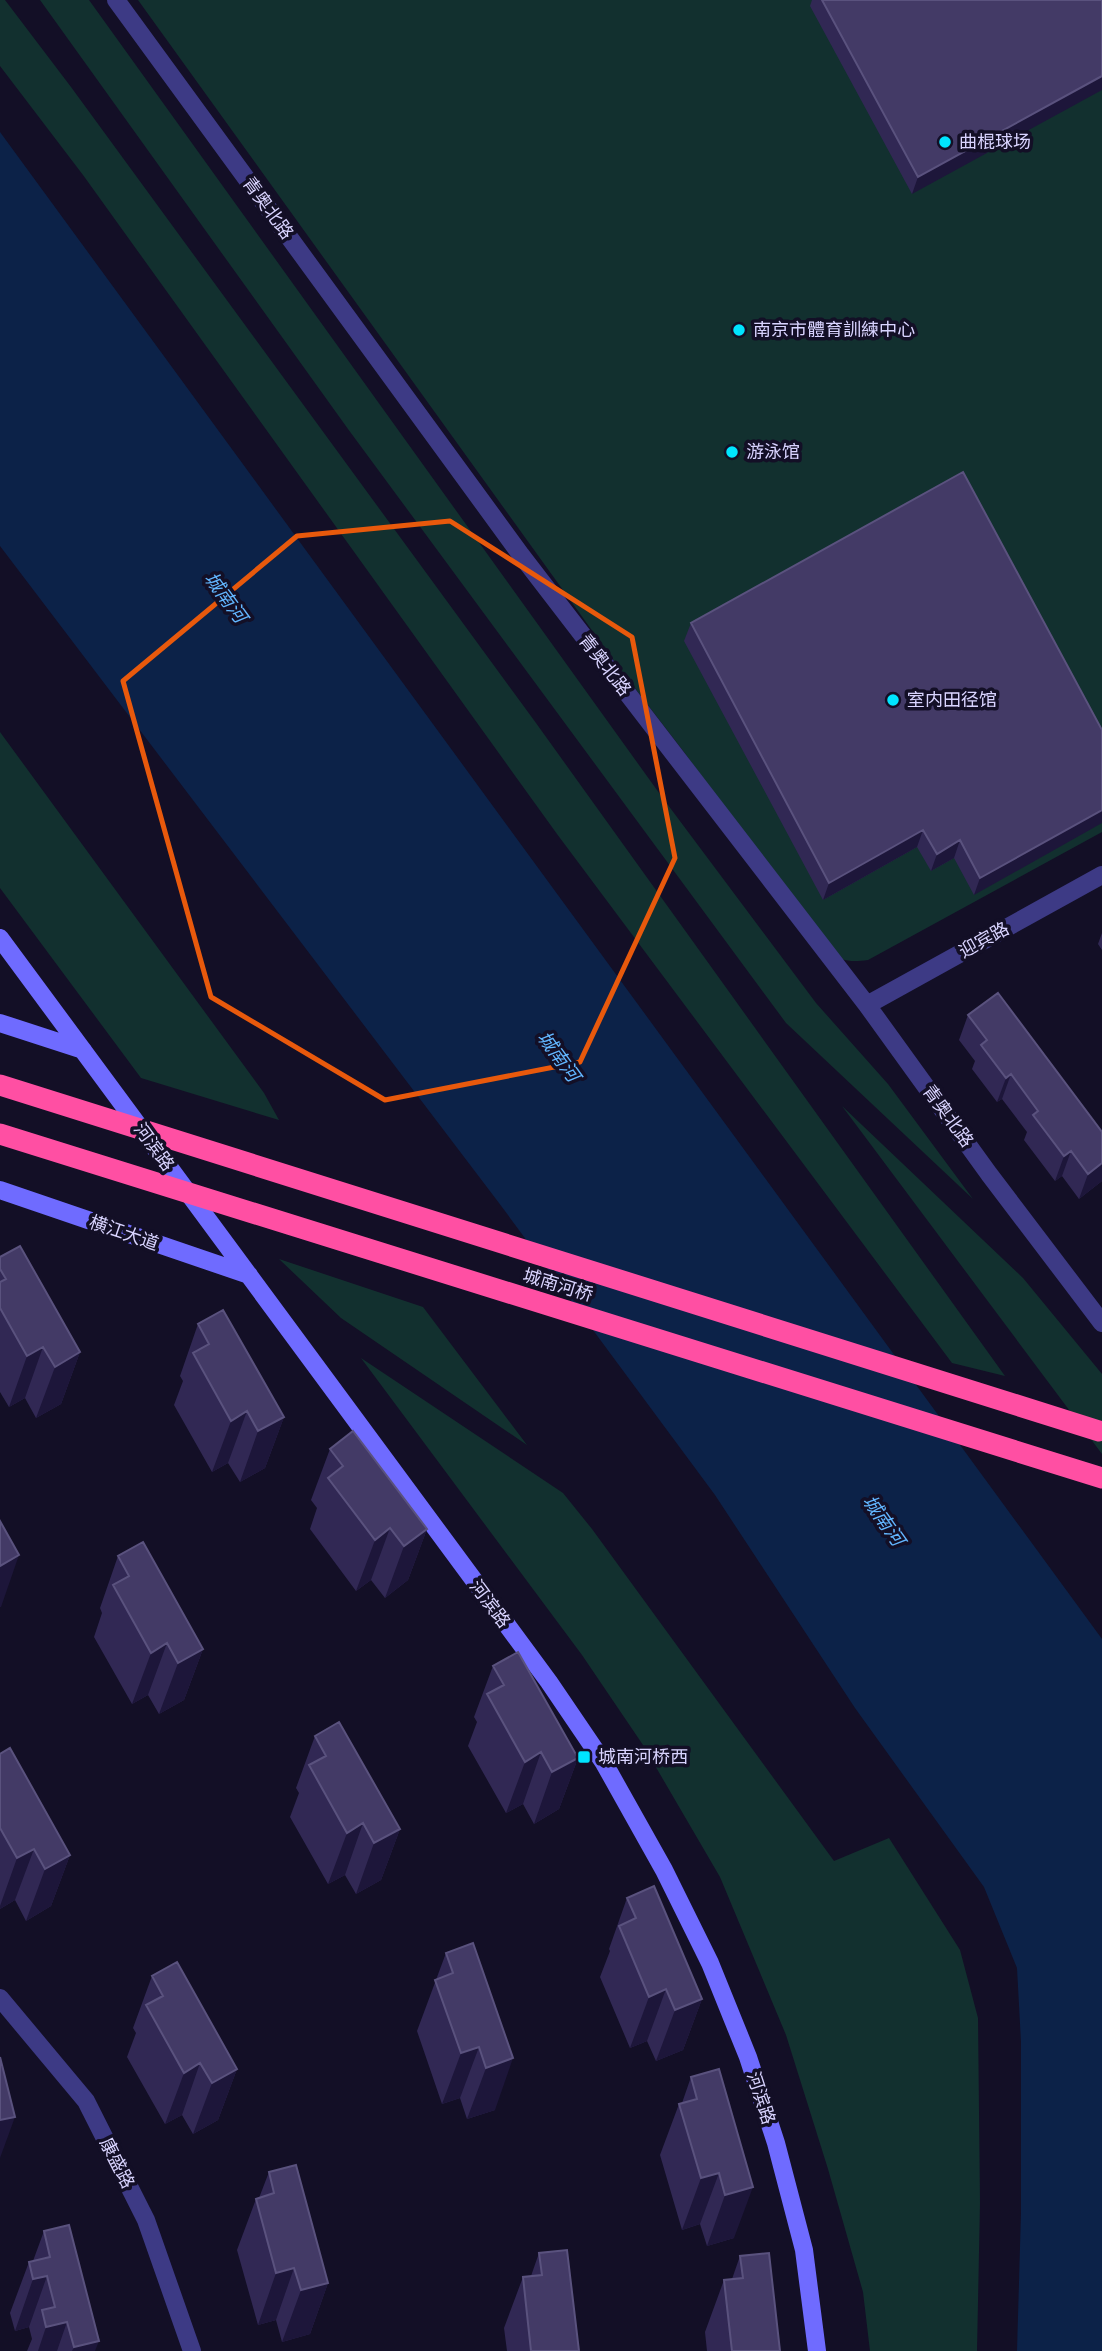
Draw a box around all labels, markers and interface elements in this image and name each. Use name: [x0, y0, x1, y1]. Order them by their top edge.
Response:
place label: 曲棍球场: [959, 130, 1031, 153]
marker: 曲棍球场: [937, 134, 953, 150]
street label: 青奥北路: [238, 172, 299, 244]
place label: 南京市體育訓練中心: [753, 318, 915, 341]
marker: 南京市體育訓練中心: [731, 322, 747, 338]
place label: 游泳馆: [746, 440, 800, 463]
marker: 游泳馆: [724, 444, 740, 460]
water label: 城南河: [200, 567, 255, 630]
street label: 青奥北路: [574, 629, 637, 700]
place label: 室内田径馆: [907, 688, 997, 711]
marker: 室内田径馆: [885, 692, 901, 708]
street label: 迎宾路: [955, 916, 1013, 963]
water label: 城南河: [533, 1026, 588, 1089]
street label: 青奥北路: [918, 1080, 979, 1152]
street label: 河滨路: [129, 1118, 180, 1175]
street label: 横江大道: [86, 1210, 162, 1255]
street label: 城南河桥: [520, 1263, 596, 1306]
water label: 城南河: [858, 1490, 912, 1553]
street label: 河滨路: [465, 1575, 516, 1632]
place label: 城南河桥西: [598, 1745, 688, 1768]
marker: 城南河桥西: [576, 1749, 592, 1765]
street label: 河滨路: [742, 2069, 781, 2127]
street label: 康盛路: [95, 2133, 140, 2192]

